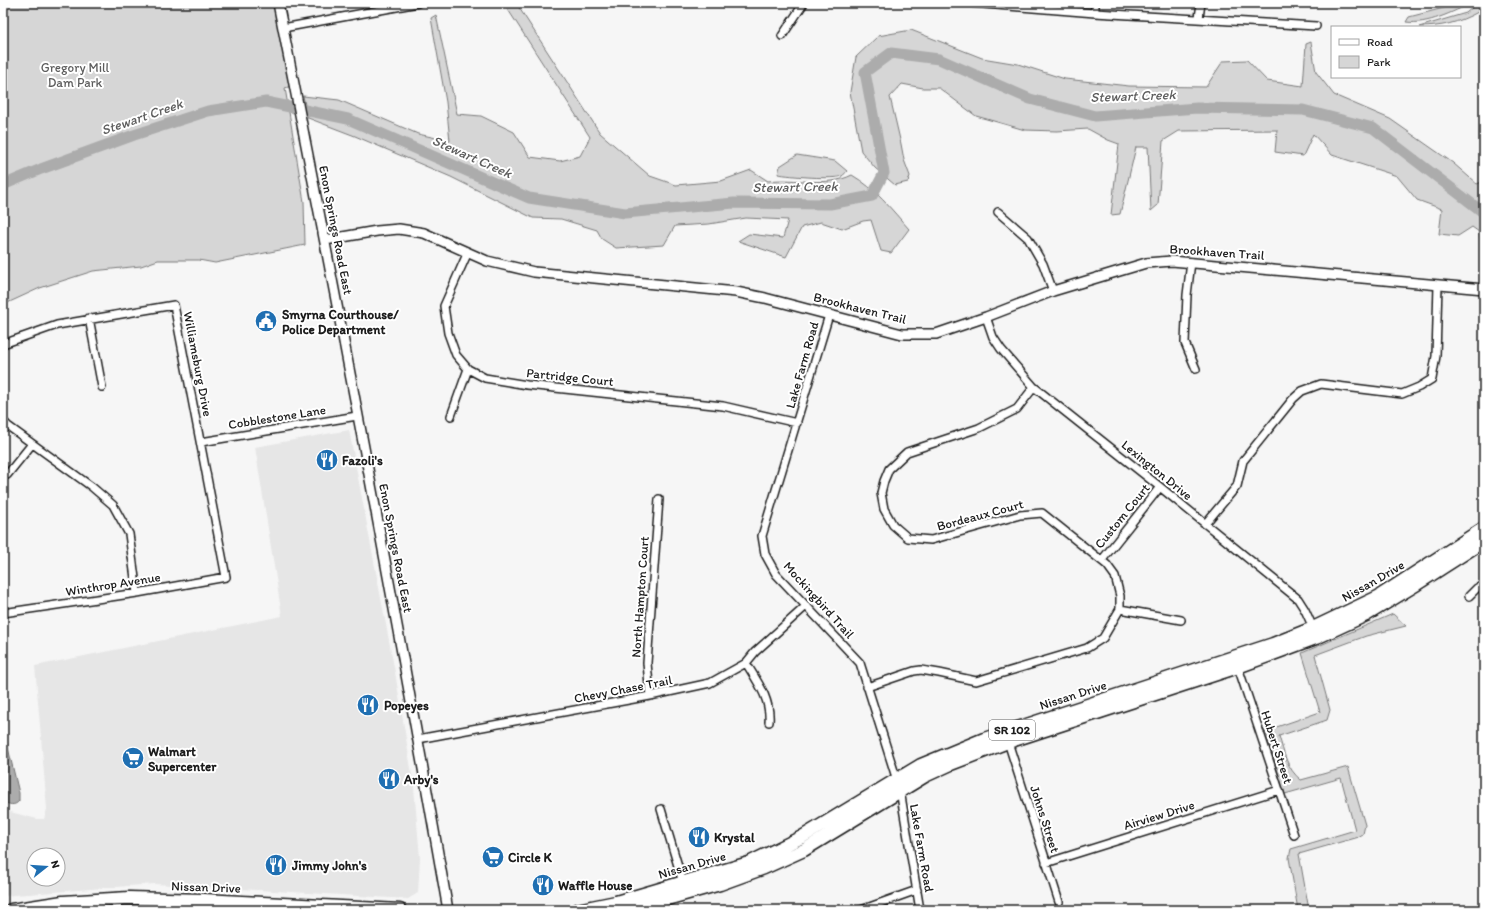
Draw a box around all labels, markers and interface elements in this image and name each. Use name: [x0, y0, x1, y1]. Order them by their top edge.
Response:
legend: [1331, 26, 1461, 78]
text: Road: [1367, 35, 1393, 49]
text: Park: [1367, 55, 1391, 69]
park label: Gregory Mill Dam Park: [41, 60, 110, 90]
water label: Stewart Creek: [1090, 86, 1177, 106]
water label: Stewart Creek: [99, 95, 186, 139]
water label: Stewart Creek: [430, 132, 515, 182]
street label: Enon Springs Road East: [316, 164, 356, 296]
water label: Stewart Creek: [752, 178, 838, 196]
street label: Brookhaven Trail: [1169, 241, 1265, 263]
street label: Brookhaven Trail: [812, 289, 908, 327]
place label: Smyrna Courthouse/ Police Department: [282, 307, 399, 338]
public building icon: Smyrna Courthouse/ Police Department: [253, 308, 279, 334]
street label: Williamsburg Drive: [180, 310, 216, 418]
street label: Lake Farm Road: [782, 320, 822, 410]
street label: Partridge Court: [526, 365, 614, 389]
street label: Cobblestone Lane: [227, 402, 327, 432]
street label: Lexington Drive: [1119, 437, 1195, 503]
restaurant icon: Fazoli's: [314, 447, 340, 473]
place label: Fazoli's: [342, 453, 383, 468]
street label: Custom Court: [1091, 481, 1153, 551]
street label: Enon Springs Road East: [376, 482, 416, 614]
street label: Bordeaux Court: [935, 496, 1025, 534]
street label: North Hampton Court: [628, 536, 652, 658]
street label: Nissan Drive: [1339, 557, 1407, 605]
street label: Mockingbird Trail: [781, 558, 858, 642]
street label: Winthrop Avenue: [64, 569, 162, 599]
street label: Chevy Chase Trail: [573, 672, 674, 706]
street label: Nissan Drive: [1038, 677, 1108, 713]
restaurant icon: Popeyes: [355, 692, 381, 718]
place label: Popeyes: [384, 698, 429, 714]
street label: Hubert Street: [1258, 708, 1296, 786]
road number: SR 102: [989, 720, 1035, 740]
place label: Walmart Supercenter: [148, 744, 217, 775]
supermarket icon: Walmart Supercenter: [120, 745, 146, 771]
restaurant icon: Arby's: [376, 766, 402, 792]
place label: Arby's: [403, 772, 439, 788]
street label: Johns Street: [1027, 783, 1063, 855]
street label: Airview Drive: [1122, 797, 1196, 833]
street label: Lake Farm Road: [907, 803, 937, 893]
restaurant icon: Krystal: [686, 824, 712, 850]
place label: Krystal: [714, 830, 755, 846]
supermarket icon: Circle K: [480, 844, 506, 870]
north arrow: [26, 847, 66, 887]
street label: Nissan Drive: [656, 848, 728, 882]
place label: Circle K: [508, 850, 553, 865]
restaurant icon: Jimmy John's: [263, 852, 289, 878]
place label: Jimmy John's: [291, 858, 367, 874]
text: N: [48, 859, 62, 870]
restaurant icon: Waffle House: [530, 872, 556, 898]
street label: Nissan Drive: [171, 878, 241, 896]
place label: Waffle House: [558, 878, 632, 893]

